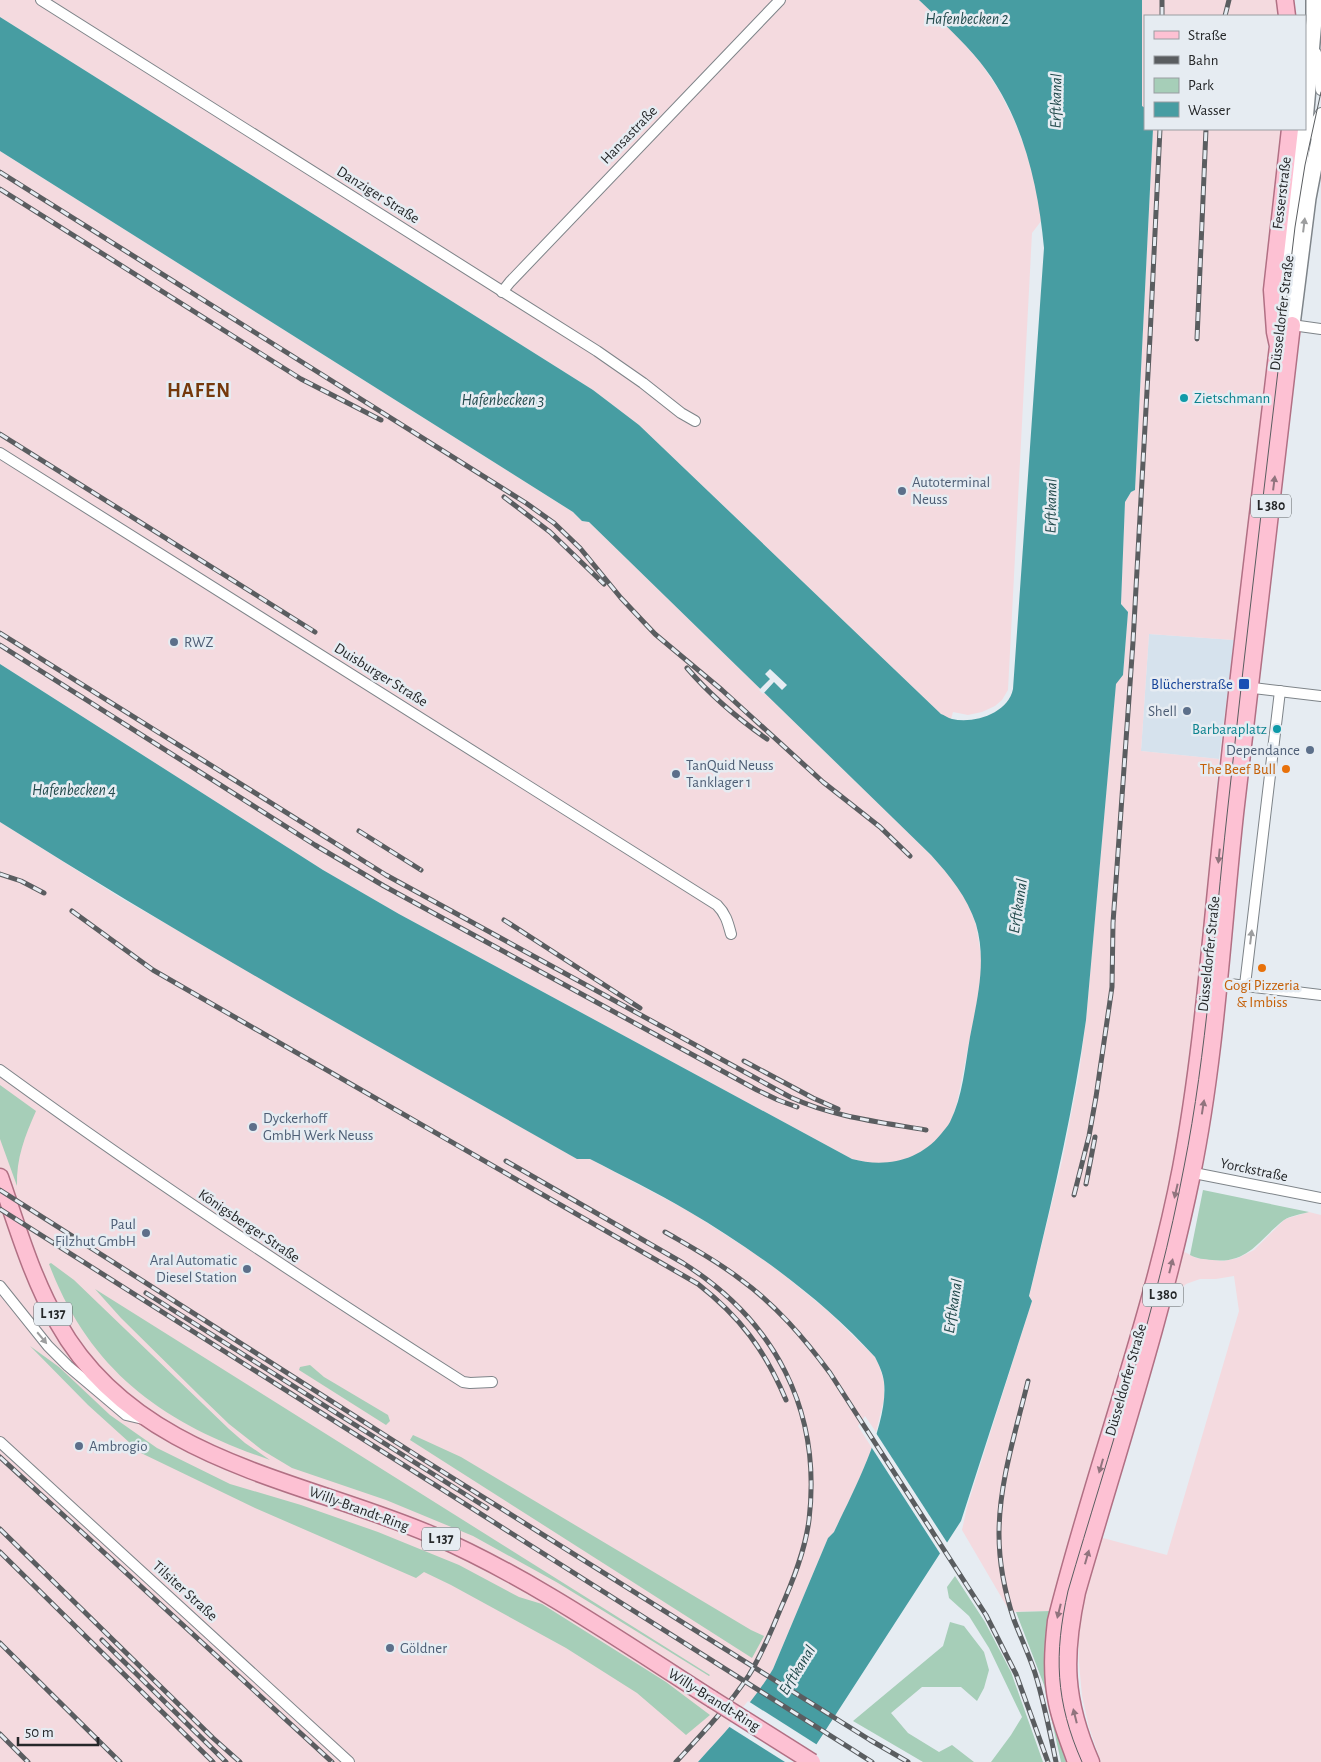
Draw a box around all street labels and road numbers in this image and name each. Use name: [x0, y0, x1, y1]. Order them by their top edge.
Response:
street label: Hansastraße: [598, 103, 660, 167]
street label: Fesserstraße: [1270, 156, 1294, 230]
street label: Danziger Straße: [334, 164, 422, 226]
street label: Düsseldorfer Straße: [1267, 254, 1297, 372]
road number: L 380: [1251, 494, 1291, 518]
street label: Duisburger Straße: [332, 640, 430, 710]
street label: Düsseldorfer Straße: [1195, 895, 1223, 1013]
street label: Yorckstraße: [1219, 1156, 1289, 1185]
street label: Königsberger Straße: [195, 1187, 303, 1266]
road number: L 380: [1143, 1284, 1183, 1306]
road number: L 137: [34, 1302, 72, 1326]
street label: Düsseldorfer Straße: [1103, 1322, 1149, 1438]
street label: Willy-Brandt-Ring: [307, 1484, 412, 1534]
road number: L 137: [422, 1528, 460, 1550]
street label: Tilsiter Straße: [150, 1558, 220, 1624]
street label: Willy-Brandt-Ring: [665, 1666, 763, 1735]

